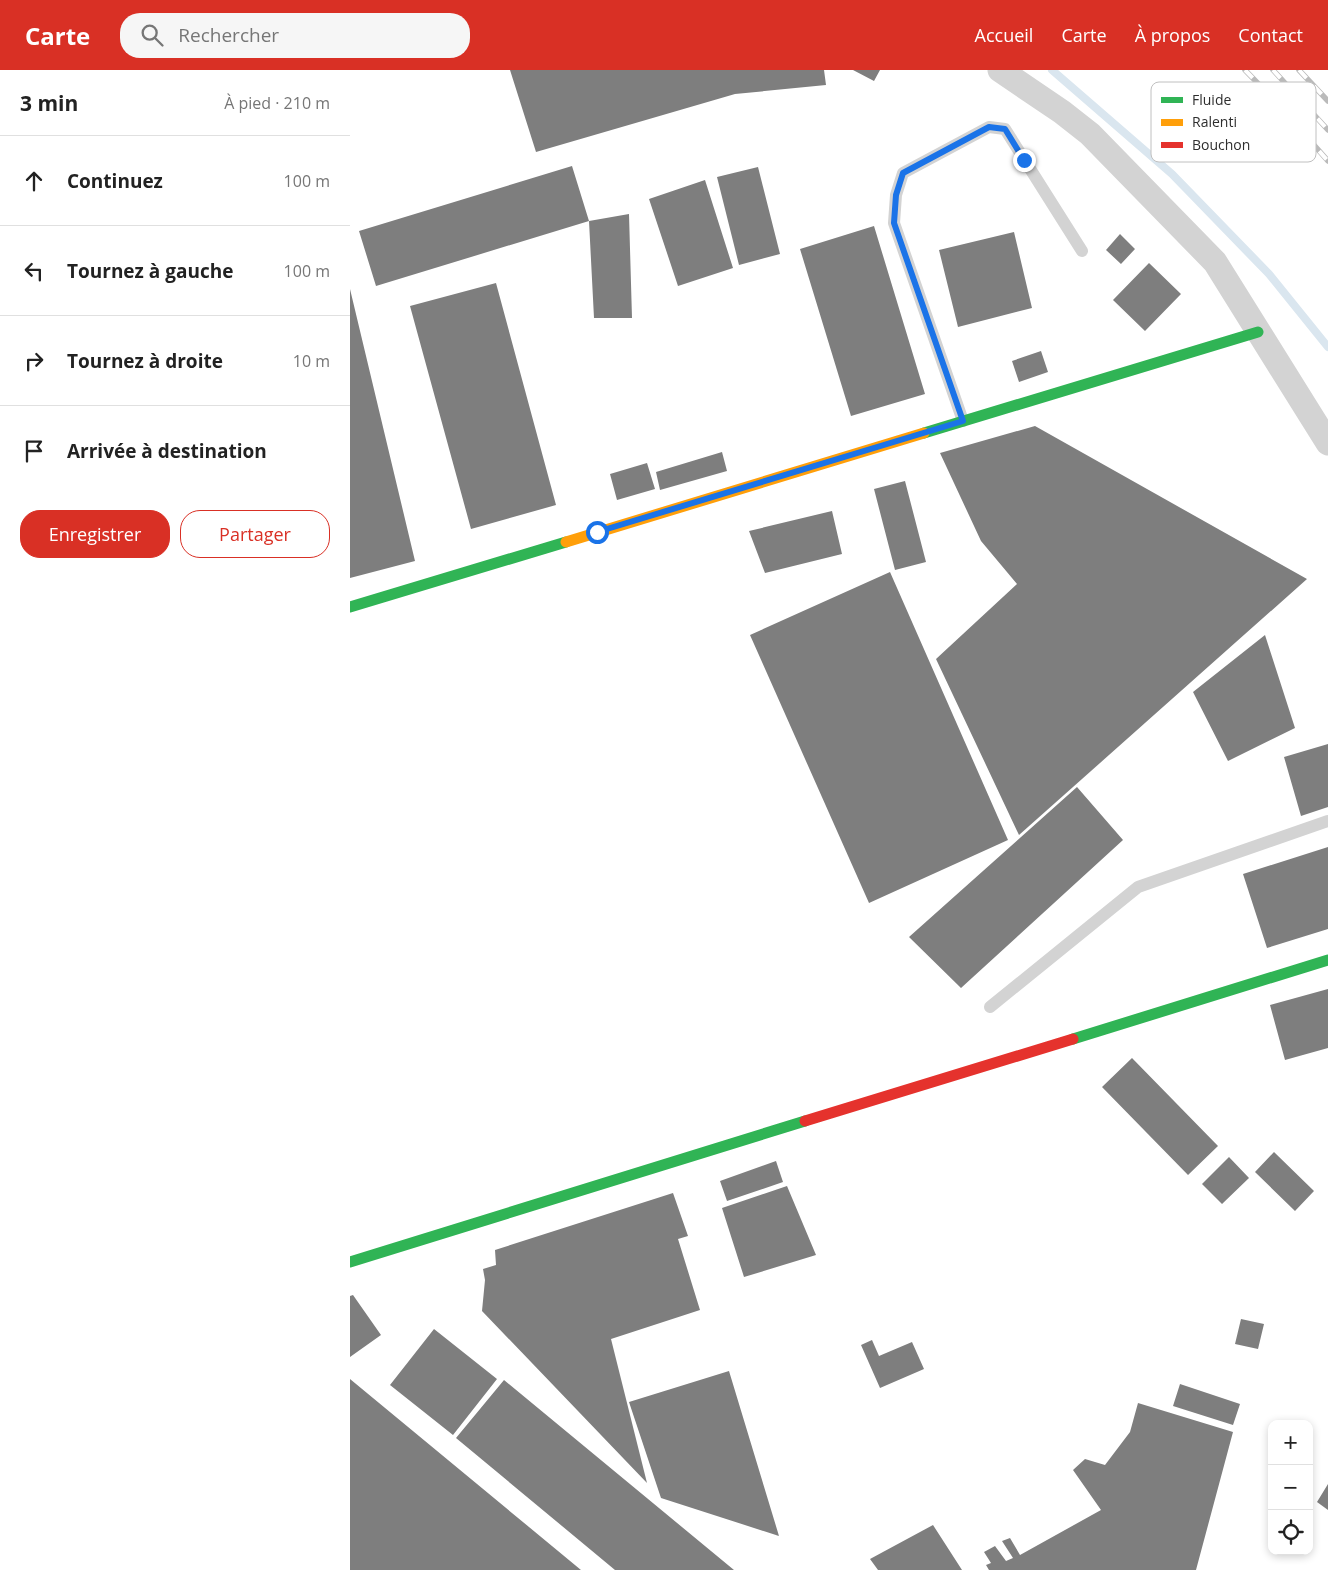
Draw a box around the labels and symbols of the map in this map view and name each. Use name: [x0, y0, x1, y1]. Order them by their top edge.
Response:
legend: [1151, 82, 1316, 162]
text: Fluide: [1192, 90, 1231, 109]
text: Ralenti: [1192, 112, 1237, 131]
text: Bouchon: [1192, 135, 1250, 154]
route end: [1013, 149, 1036, 172]
route start: [586, 521, 609, 544]

